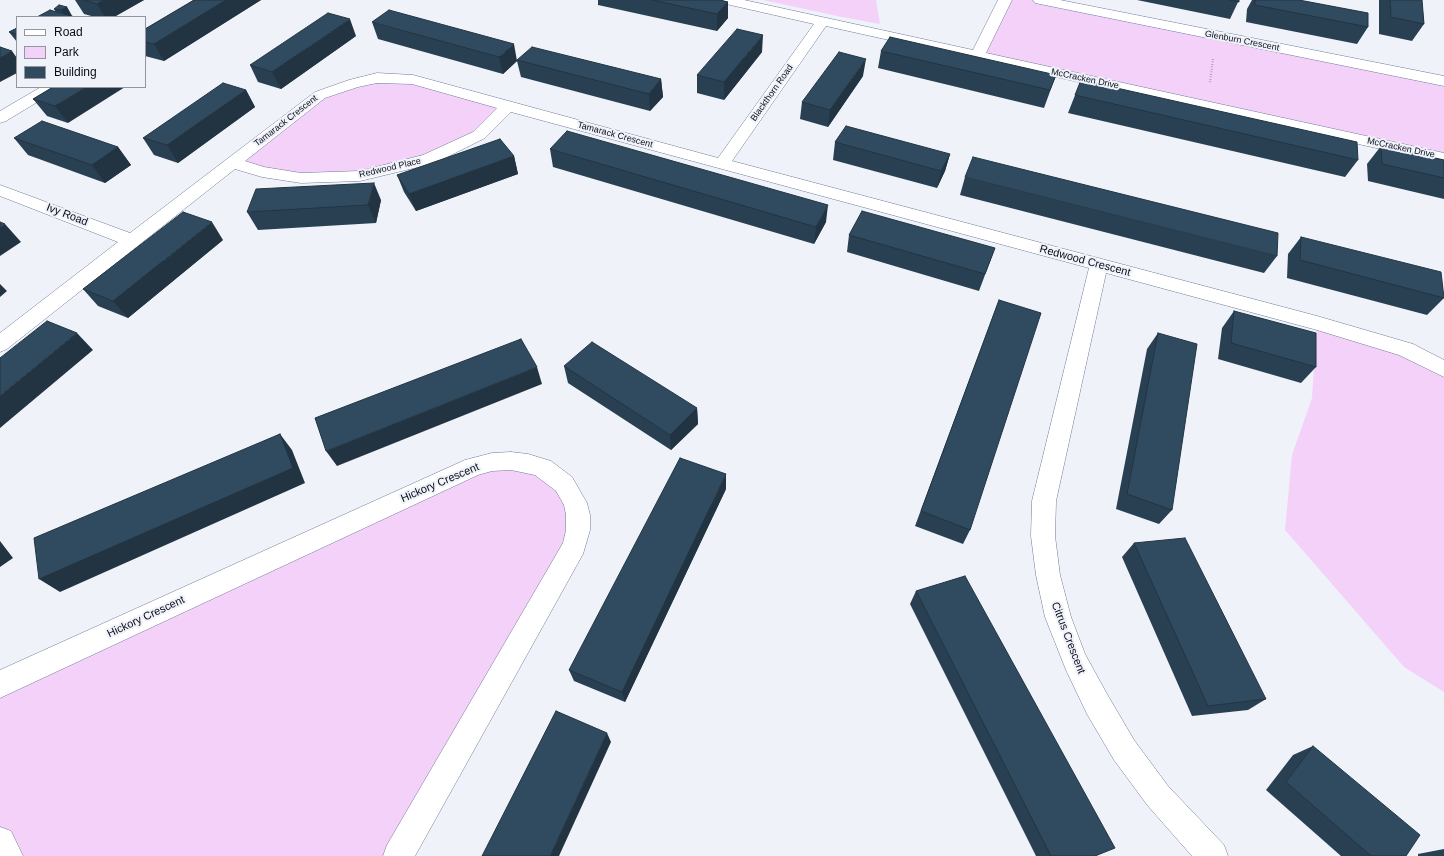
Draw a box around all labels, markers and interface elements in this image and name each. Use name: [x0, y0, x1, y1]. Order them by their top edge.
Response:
legend: [16, 16, 146, 88]
text: Road: [54, 25, 83, 39]
street label: Glenburn Crescent: [1204, 28, 1280, 54]
text: Park: [54, 45, 79, 59]
street label: Blackthorn Road: [748, 63, 796, 123]
text: Building: [54, 65, 97, 79]
street label: McCracken Drive: [1050, 67, 1120, 91]
street label: Tamarack Crescent: [252, 93, 320, 149]
street label: Tamarack Crescent: [576, 120, 654, 150]
street label: McCracken Drive: [1366, 136, 1436, 160]
street label: Redwood Place: [358, 156, 422, 180]
street label: Ivy Road: [44, 201, 90, 229]
street label: Redwood Crescent: [1038, 243, 1132, 279]
street label: Hickory Crescent: [399, 461, 481, 505]
street label: Hickory Crescent: [105, 593, 187, 641]
street label: Citrus Crescent: [1048, 600, 1088, 676]

